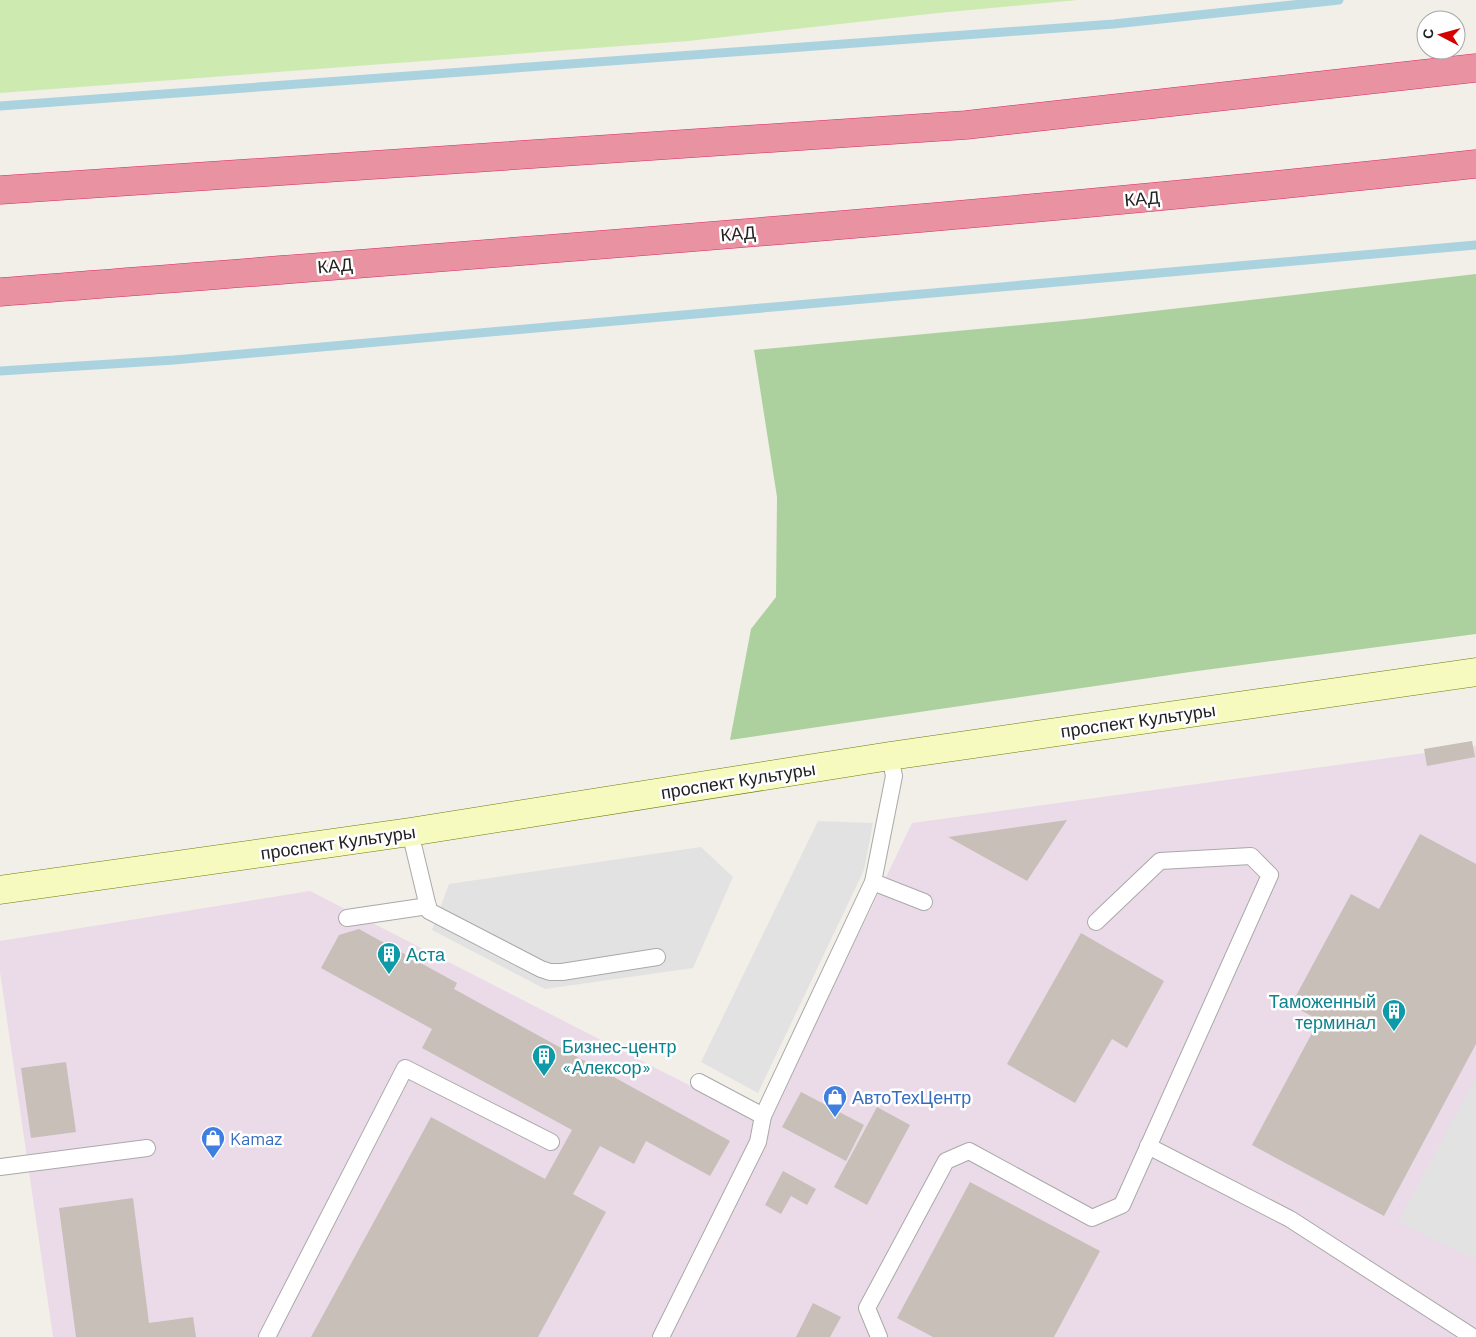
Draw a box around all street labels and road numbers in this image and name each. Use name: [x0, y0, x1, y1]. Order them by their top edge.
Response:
street label: КАД: [1123, 186, 1161, 210]
street label: КАД: [719, 221, 757, 245]
street label: КАД: [316, 253, 354, 277]
street label: проспект Культуры: [1059, 698, 1217, 742]
street label: проспект Культуры: [659, 757, 817, 803]
street label: проспект Культуры: [259, 820, 417, 864]

